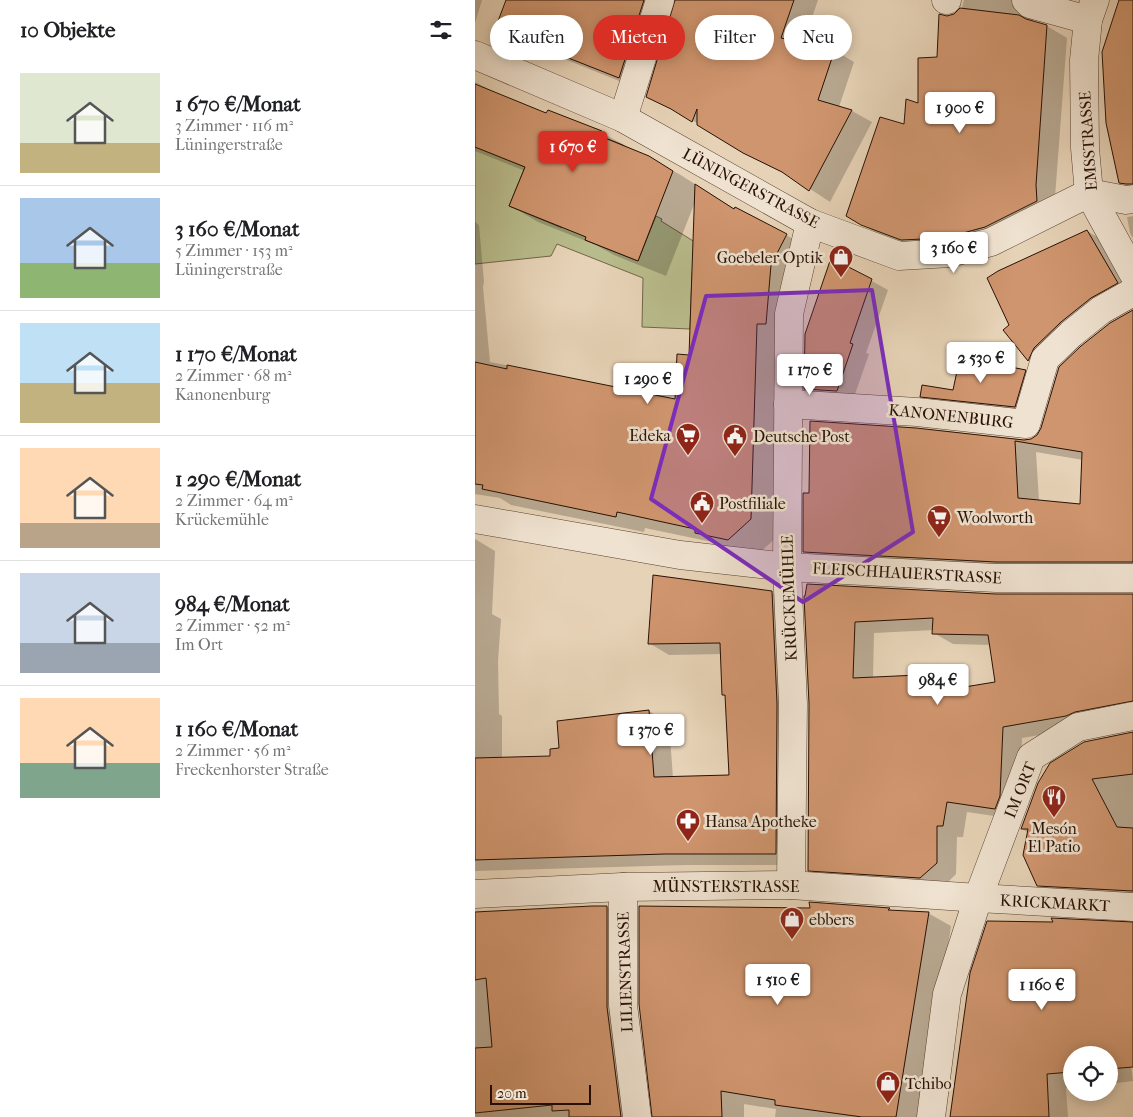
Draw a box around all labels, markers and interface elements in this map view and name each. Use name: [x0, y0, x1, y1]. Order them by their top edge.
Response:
chip: Kaufen: [490, 15, 583, 60]
chip: Mieten: [593, 15, 685, 60]
chip: Filter: [695, 15, 774, 60]
chip: Neu: [784, 15, 852, 60]
icon: filters: [427, 16, 455, 44]
text: 10 Objekte: [20, 18, 115, 42]
street label: EMSSTRASSE: [1075, 90, 1101, 192]
text: 1 670 €/Monat: [175, 92, 301, 116]
pin: 1 900 €: [914, 92, 1006, 134]
icon: home: [60, 93, 120, 153]
text: 1 900 €: [936, 98, 984, 117]
text: 3 Zimmer · 116 m²: [175, 116, 293, 135]
pin: 1 670 €: [527, 130, 619, 173]
text: Lüningerstraße: [175, 135, 283, 154]
text: 1 670 €: [549, 137, 597, 156]
street label: LÜNINGERSTRASSE: [679, 144, 823, 232]
text: 3 160 €/Monat: [175, 217, 299, 241]
icon: home: [60, 218, 120, 278]
pin: 3 160 €: [908, 232, 1000, 274]
text: 3 160 €: [931, 238, 977, 257]
text: 5 Zimmer · 153 m²: [175, 241, 293, 260]
shop icon: Goebeler Optik: [828, 244, 854, 278]
place label: Goebeler Optik: [717, 248, 824, 267]
text: Lüningerstraße: [175, 260, 283, 279]
text: 1 170 €/Monat: [175, 342, 297, 366]
pin: 2 530 €: [935, 342, 1027, 384]
icon: home: [60, 343, 120, 403]
text: 2 530 €: [958, 348, 1004, 367]
pin: 1 170 €: [764, 354, 856, 396]
text: 1 170 €: [788, 360, 832, 379]
pin: 1 290 €: [602, 362, 694, 405]
text: 2 Zimmer · 68 m²: [175, 366, 292, 385]
text: 1 290 €: [624, 369, 672, 388]
text: Kanonenburg: [175, 385, 270, 404]
street label: KANONENBURG: [888, 400, 1014, 432]
supermarket icon: Edeka: [675, 422, 701, 456]
public building icon: Deutsche Post: [722, 423, 748, 457]
place label: Edeka: [629, 426, 672, 445]
place label: Deutsche Post: [753, 427, 850, 446]
text: 1 290 €/Monat: [175, 467, 301, 491]
icon: home: [60, 468, 120, 528]
public building icon: Postfiliale: [689, 490, 715, 524]
text: 2 Zimmer · 64 m²: [175, 491, 293, 510]
place label: Postfiliale: [719, 494, 786, 513]
supermarket icon: Woolworth: [926, 504, 952, 538]
place label: Woolworth: [956, 508, 1033, 527]
text: Krückemühle: [175, 510, 269, 529]
street label: KRÜCKEMÜHLE: [777, 534, 801, 661]
street label: FLEISCHHAUERSTRASSE: [812, 559, 1002, 587]
text: 984 €/Monat: [175, 592, 290, 616]
icon: home: [60, 593, 120, 653]
text: 2 Zimmer · 52 m²: [175, 616, 290, 635]
text: Im Ort: [175, 635, 223, 654]
pin: 984 €: [903, 664, 973, 706]
text: 984 €: [919, 670, 957, 689]
pin: 1 370 €: [605, 714, 697, 756]
text: 1 160 €/Monat: [175, 717, 298, 741]
icon: home: [60, 718, 120, 778]
text: 1 370 €: [628, 720, 674, 739]
text: 2 Zimmer · 56 m²: [175, 741, 290, 760]
street label: IM ORT: [1000, 759, 1040, 821]
text: Freckenhorster Straße: [175, 760, 329, 779]
restaurant icon: Mesón El Patio: [1041, 784, 1067, 818]
pharmacy icon: Hansa Apotheke: [675, 808, 701, 842]
place label: Hansa Apotheke: [705, 812, 817, 831]
place label: Mesón El Patio: [1028, 819, 1080, 856]
street label: MÜNSTERSTRASSE: [653, 877, 800, 896]
street label: KRICKMARKT: [999, 891, 1111, 915]
shop icon: ebbers: [779, 906, 805, 940]
place label: ebbers: [809, 910, 854, 929]
street label: LILIENSTRASSE: [613, 911, 637, 1033]
pin: 1 510 €: [732, 964, 824, 1006]
pin: 1 160 €: [996, 968, 1088, 1011]
text: 1 510 €: [756, 970, 800, 989]
text: 1 160 €: [1019, 975, 1065, 994]
map controls: [1063, 1046, 1118, 1101]
button: locate: [1063, 1046, 1118, 1101]
shop icon: Tchibo: [875, 1070, 901, 1104]
place label: Tchibo: [905, 1074, 952, 1093]
scale bar: [490, 1082, 591, 1105]
text: 20 m: [497, 1085, 527, 1102]

